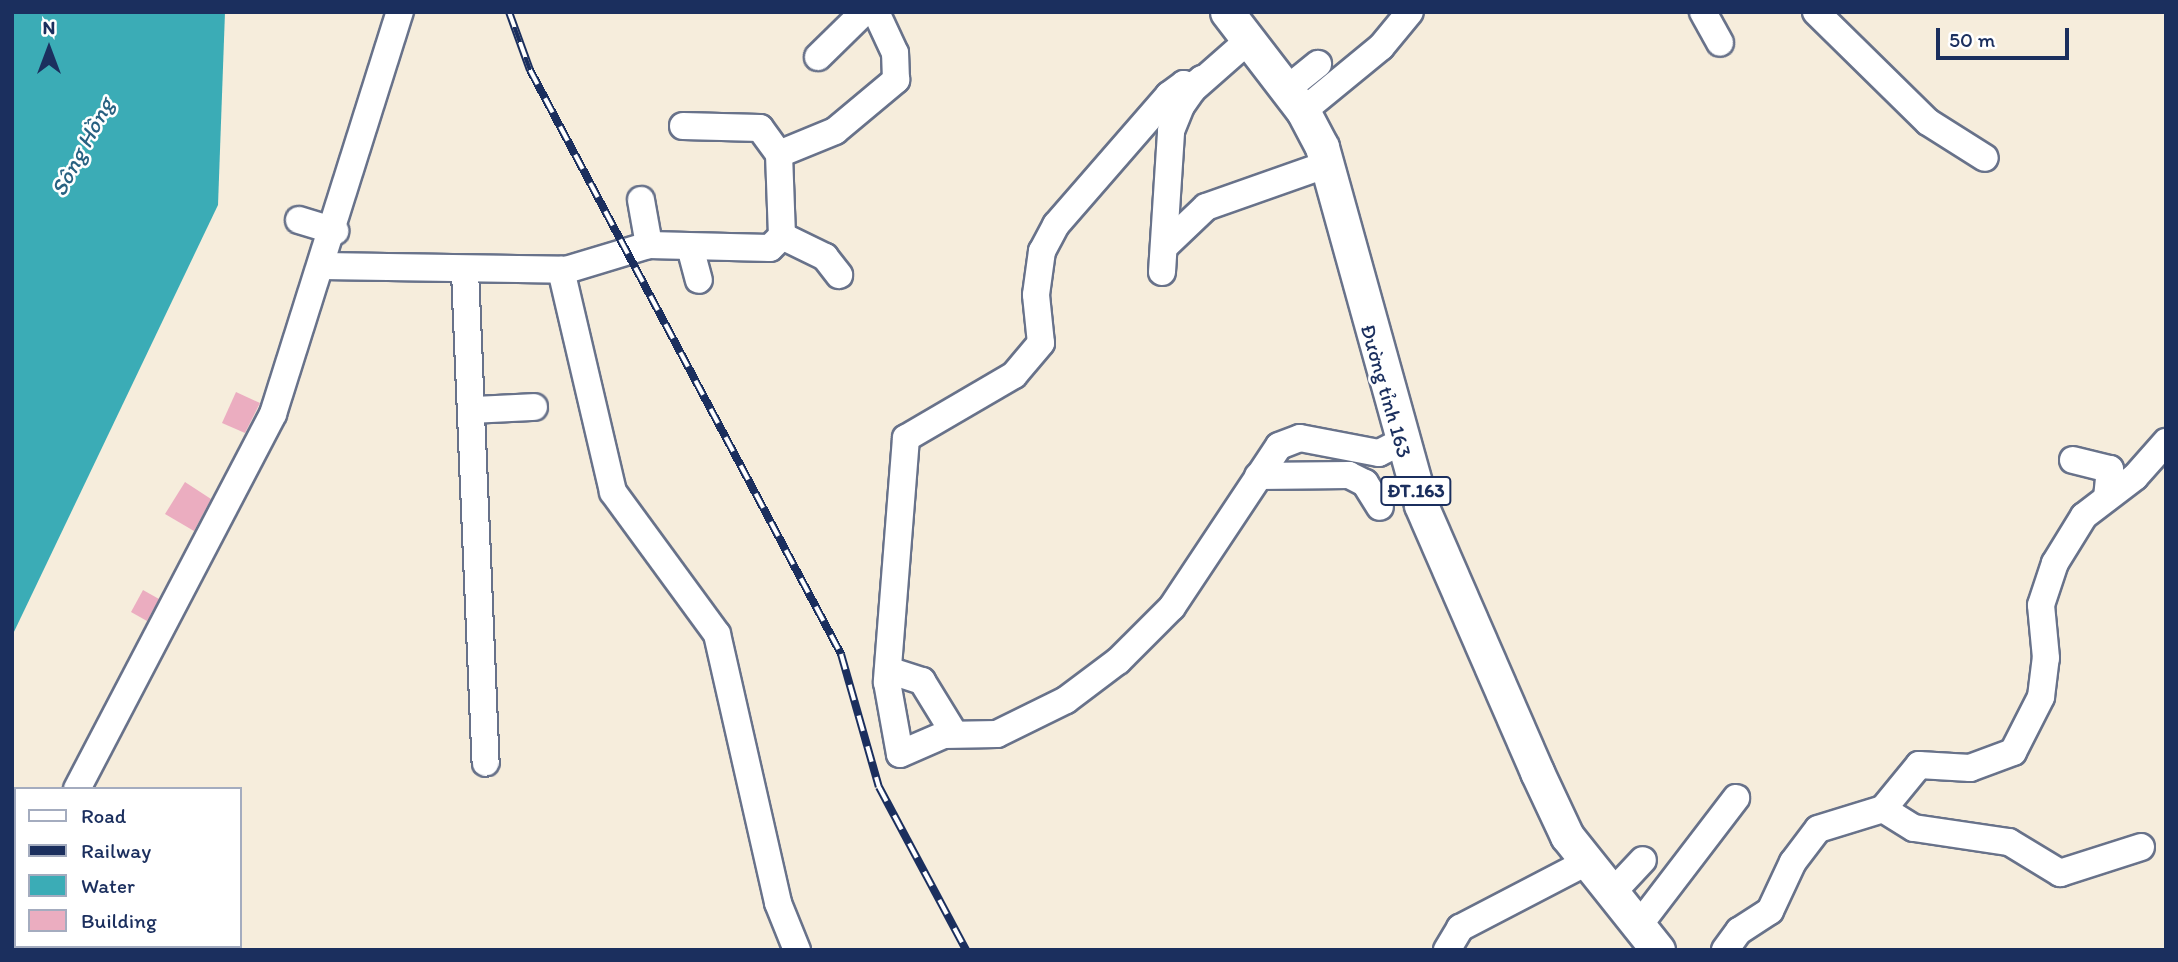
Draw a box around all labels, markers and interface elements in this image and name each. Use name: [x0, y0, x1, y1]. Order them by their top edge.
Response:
north arrow: [14, 14, 84, 84]
scale bar: [1940, 14, 2073, 58]
text: N: [43, 16, 55, 39]
text: 50 m: [1949, 27, 1995, 52]
water label: Sông Hồng: [45, 93, 119, 201]
street label: Đường tỉnh 163: [1355, 321, 1417, 461]
road number: ĐT.163: [1379, 476, 1453, 506]
legend: [14, 787, 242, 948]
text: Road: [81, 803, 126, 828]
text: Railway: [81, 838, 151, 863]
text: Water: [81, 873, 135, 898]
text: Building: [81, 908, 157, 933]

